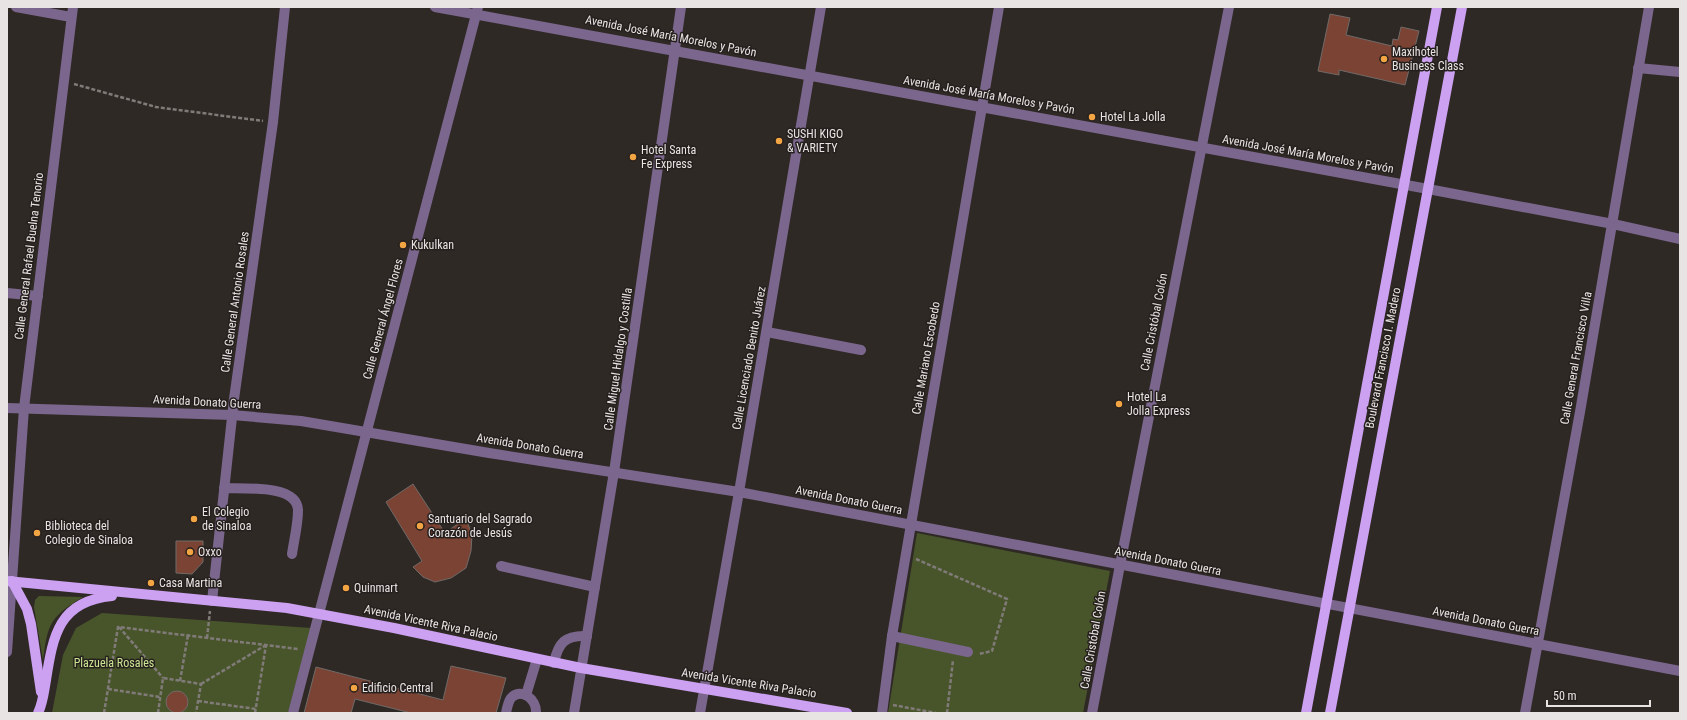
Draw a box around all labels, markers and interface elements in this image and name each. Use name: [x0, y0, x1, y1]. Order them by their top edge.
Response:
street label: Avenida José María Morelos y Pavón: [584, 13, 758, 60]
place label: Maxihotel Business Class: [1392, 45, 1464, 73]
marker: Maxihotel Business Class: [1379, 54, 1389, 64]
street label: Avenida José María Morelos y Pavón: [902, 73, 1076, 117]
place label: Hotel La Jolla: [1100, 110, 1166, 124]
marker: Hotel La Jolla: [1087, 112, 1097, 122]
place label: SUSHI KIGO & VARIETY: [787, 127, 843, 155]
street label: Avenida José María Morelos y Pavón: [1221, 132, 1395, 176]
marker: SUSHI KIGO & VARIETY: [774, 136, 784, 146]
place label: Hotel Santa Fe Express: [641, 143, 696, 171]
marker: Hotel Santa Fe Express: [628, 152, 638, 162]
street label: Calle General Rafael Buelna Tenorio: [12, 172, 46, 340]
street label: Calle General Antonio Rosales: [218, 231, 252, 373]
place label: Kukulkan: [411, 238, 454, 252]
marker: Kukulkan: [398, 240, 408, 250]
street label: Calle General Ángel Flores: [359, 257, 406, 381]
street label: Calle Cristóbal Colón: [1138, 272, 1170, 372]
street label: Calle Licenciado Benito Juárez: [729, 285, 769, 431]
street label: Calle Miguel Hidalgo y Costilla: [601, 286, 635, 431]
street label: Boulevard Francisco I. Madero: [1362, 286, 1404, 430]
street label: Calle General Francisco Villa: [1557, 290, 1595, 426]
street label: Calle Mariano Escobedo: [909, 300, 943, 416]
place label: Hotel La Jolla Express: [1127, 390, 1190, 418]
street label: Avenida Donato Guerra: [153, 392, 262, 412]
marker: Hotel La Jolla Express: [1114, 399, 1124, 409]
street label: Avenida Donato Guerra: [475, 431, 585, 461]
street label: Avenida Donato Guerra: [794, 483, 904, 517]
place label: El Colegio de Sinaloa: [202, 505, 252, 533]
place label: Santuario del Sagrado Corazón de Jesús: [428, 512, 532, 540]
marker: El Colegio de Sinaloa: [189, 514, 199, 524]
place label: Biblioteca del Colegio de Sinaloa: [45, 519, 133, 547]
marker: Santuario del Sagrado Corazón de Jesús: [415, 521, 425, 531]
marker: Biblioteca del Colegio de Sinaloa: [32, 528, 42, 538]
street label: Avenida Donato Guerra: [1113, 544, 1223, 578]
place label: Oxxo: [198, 545, 222, 559]
marker: Oxxo: [185, 547, 195, 557]
place label: Casa Martina: [159, 576, 222, 590]
marker: Casa Martina: [146, 578, 156, 588]
place label: Quinmart: [354, 581, 398, 595]
marker: Quinmart: [341, 583, 351, 593]
street label: Calle Cristóbal Colón: [1077, 590, 1109, 690]
street label: Avenida Vicente Riva Palacio: [363, 602, 499, 644]
street label: Avenida Donato Guerra: [1431, 604, 1541, 638]
park label: Plazuela Rosales: [74, 656, 154, 670]
street label: Avenida Vicente Riva Palacio: [680, 665, 818, 701]
place label: Edificio Central: [362, 681, 433, 695]
scale bar: [1547, 682, 1650, 708]
marker: Edificio Central: [349, 683, 359, 693]
text: 50 m: [1553, 689, 1577, 703]

